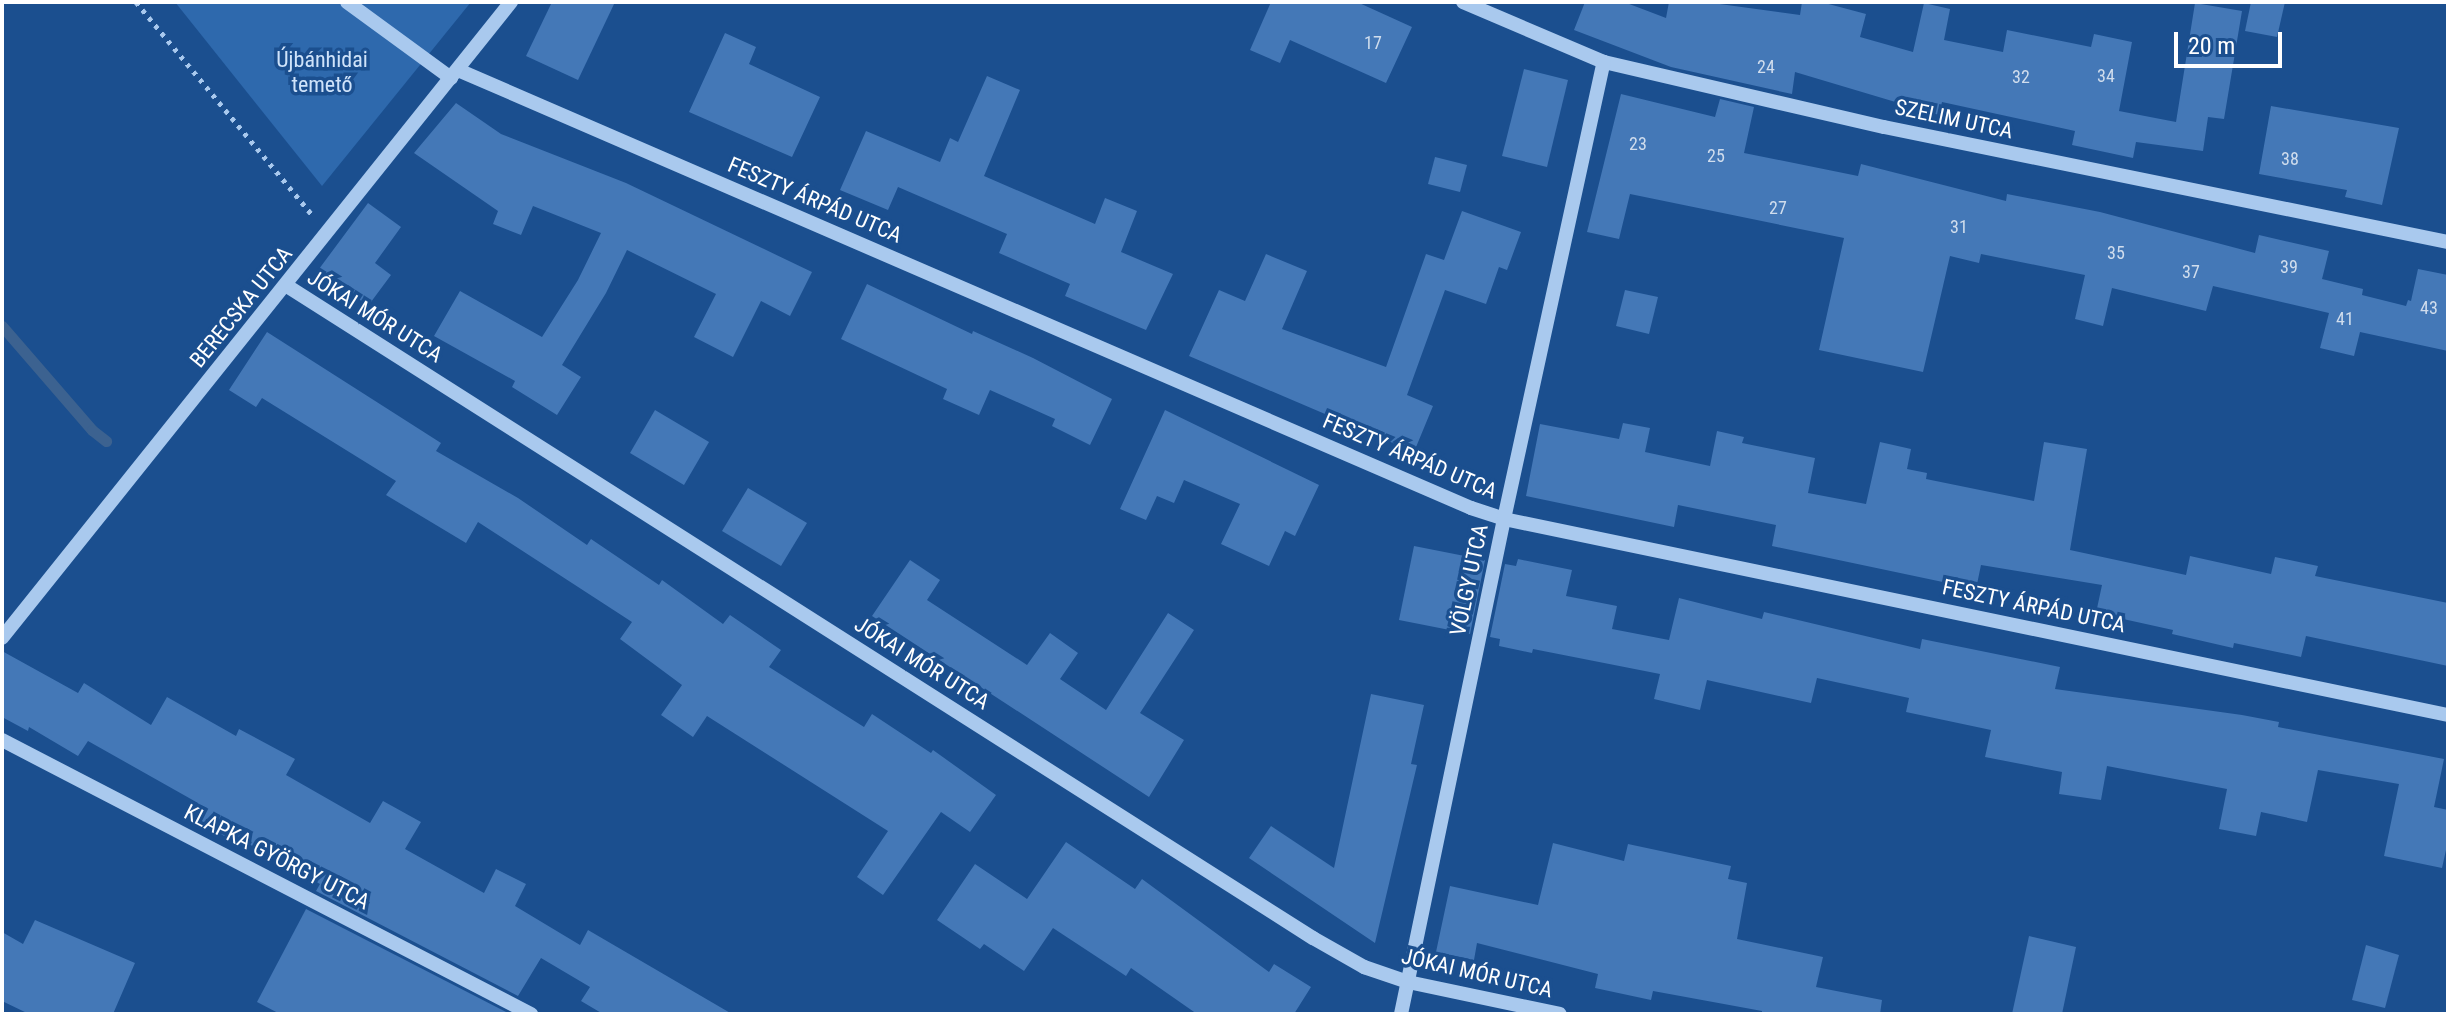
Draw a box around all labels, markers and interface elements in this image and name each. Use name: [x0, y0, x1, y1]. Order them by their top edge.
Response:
scale bar: [2178, 16, 2286, 66]
house number: 17: [1364, 32, 1382, 54]
text: 20 m: [2188, 32, 2235, 60]
park label: Újbánhidai temető: [276, 46, 368, 98]
house number: 24: [1757, 56, 1775, 78]
house number: 34: [2097, 65, 2115, 87]
house number: 32: [2012, 66, 2030, 88]
street label: SZELIM UTCA: [1892, 94, 2016, 144]
house number: 23: [1629, 133, 1647, 155]
house number: 25: [1707, 145, 1725, 167]
house number: 38: [2281, 148, 2299, 170]
street label: FESZTY ÁRPÁD UTCA: [724, 151, 906, 249]
house number: 27: [1769, 197, 1787, 219]
house number: 31: [1950, 216, 1968, 238]
street label: BERECSKA UTCA: [184, 241, 298, 373]
house number: 35: [2107, 242, 2125, 264]
house number: 39: [2280, 256, 2298, 278]
house number: 37: [2182, 261, 2200, 283]
street label: JÓKAI MÓR UTCA: [303, 264, 447, 368]
house number: 43: [2420, 297, 2438, 319]
house number: 41: [2336, 308, 2354, 330]
street label: FESZTY ÁRPÁD UTCA: [1319, 407, 1501, 505]
street label: VÖLGY UTCA: [1444, 522, 1494, 638]
street label: FESZTY ÁRPÁD UTCA: [1940, 574, 2128, 638]
street label: JÓKAI MÓR UTCA: [850, 611, 994, 715]
street label: KLAPKA GYÖRGY UTCA: [180, 799, 374, 915]
street label: JÓKAI MÓR UTCA: [1399, 943, 1555, 1003]

